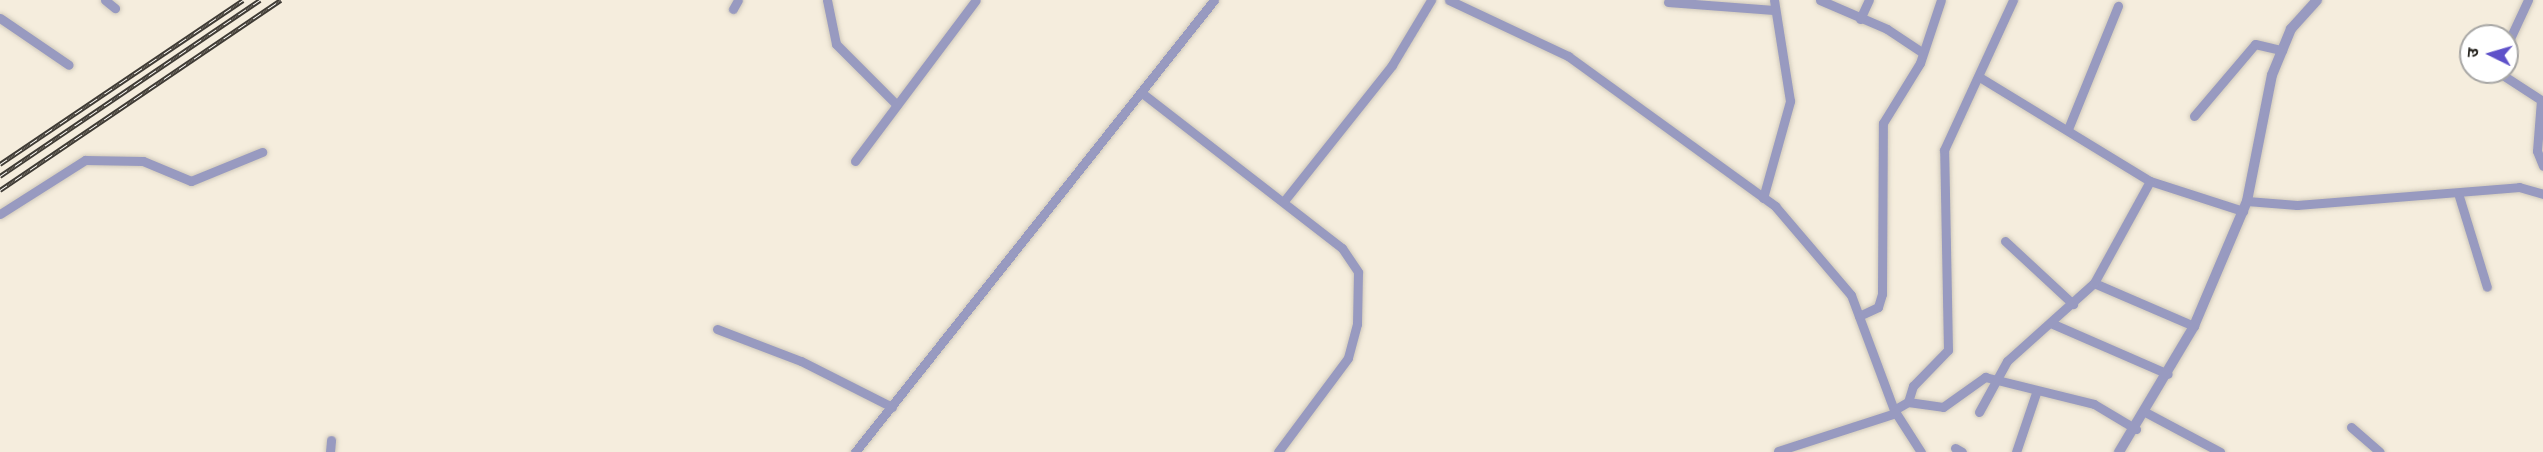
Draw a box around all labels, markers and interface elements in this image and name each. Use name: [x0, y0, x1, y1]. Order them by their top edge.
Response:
north arrow: [2459, 24, 2519, 84]
text: उ: [2464, 47, 2481, 58]

